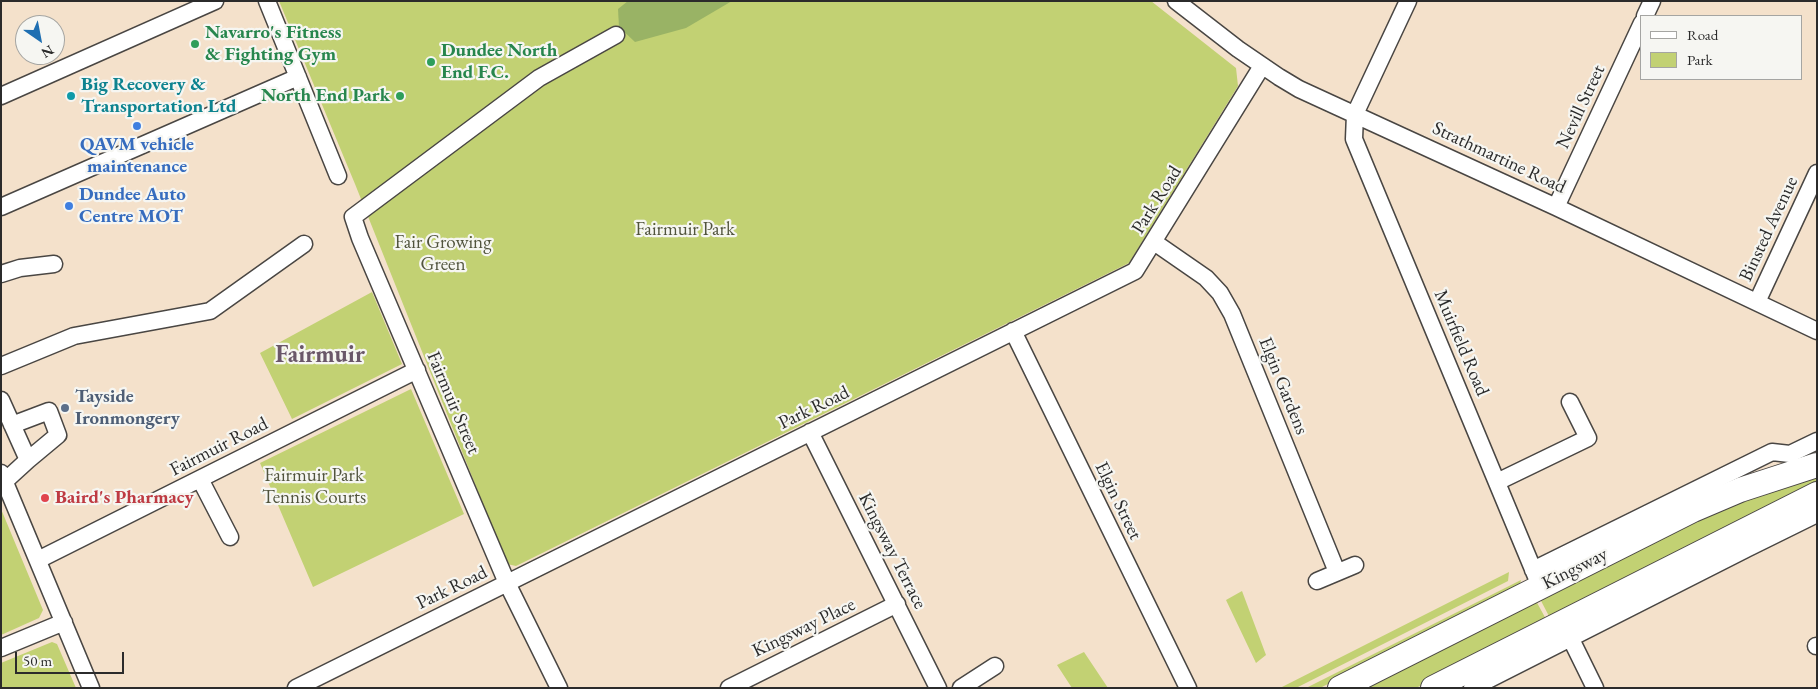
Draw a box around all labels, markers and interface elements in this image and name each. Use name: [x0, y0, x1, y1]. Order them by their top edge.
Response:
north arrow: [15, 15, 65, 65]
legend: [1640, 15, 1803, 80]
place label: Navarro's Fitness & Fighting Gym: [205, 22, 341, 66]
text: Road: [1687, 25, 1718, 44]
marker: Navarro's Fitness & Fighting Gym: [189, 38, 201, 50]
place label: Dundee North End F.C.: [441, 40, 557, 84]
text: N: [38, 41, 57, 62]
text: Park: [1687, 50, 1713, 69]
marker: Dundee North End F.C.: [425, 56, 437, 68]
street label: Nevill Street: [1552, 61, 1610, 153]
place label: Big Recovery & Transportation Ltd: [81, 74, 237, 118]
place label: North End Park: [261, 85, 390, 107]
marker: Big Recovery & Transportation Ltd: [65, 90, 77, 102]
marker: North End Park: [394, 90, 406, 102]
street label: Strathmartine Road: [1429, 117, 1569, 199]
marker: QAVM vehicle maintenance: [131, 120, 143, 132]
place label: QAVM vehicle maintenance: [80, 134, 194, 178]
street label: Park Road: [1127, 162, 1187, 238]
street label: Binsted Avenue: [1735, 173, 1803, 285]
place label: Dundee Auto Centre MOT: [79, 184, 186, 228]
marker: Dundee Auto Centre MOT: [63, 200, 75, 212]
park label: Fairmuir Park: [635, 219, 735, 241]
park label: Fair Growing Green: [395, 232, 491, 276]
street label: Muirfield Road: [1428, 286, 1494, 400]
street label: Elgin Gardens: [1253, 334, 1313, 438]
district label: Fairmuir: [275, 341, 365, 369]
street label: Fairmuir Street: [421, 348, 485, 458]
street label: Park Road: [775, 381, 853, 435]
place label: Tayside Ironmongery: [75, 386, 180, 430]
marker: Tayside Ironmongery: [59, 402, 71, 414]
street label: Fairmuir Road: [166, 413, 272, 481]
street label: Elgin Street: [1089, 458, 1147, 544]
park label: Fairmuir Park Tennis Courts: [262, 465, 366, 509]
place label: Baird's Pharmacy: [55, 487, 194, 509]
street label: Kingsway Terrace: [853, 489, 931, 613]
marker: Baird's Pharmacy: [39, 492, 51, 504]
street label: Kingsway: [1538, 543, 1612, 595]
street label: Park Road: [413, 561, 491, 615]
street label: Kingsway Place: [749, 593, 859, 663]
scale bar: [18, 642, 126, 674]
text: 50 m: [23, 651, 52, 670]

